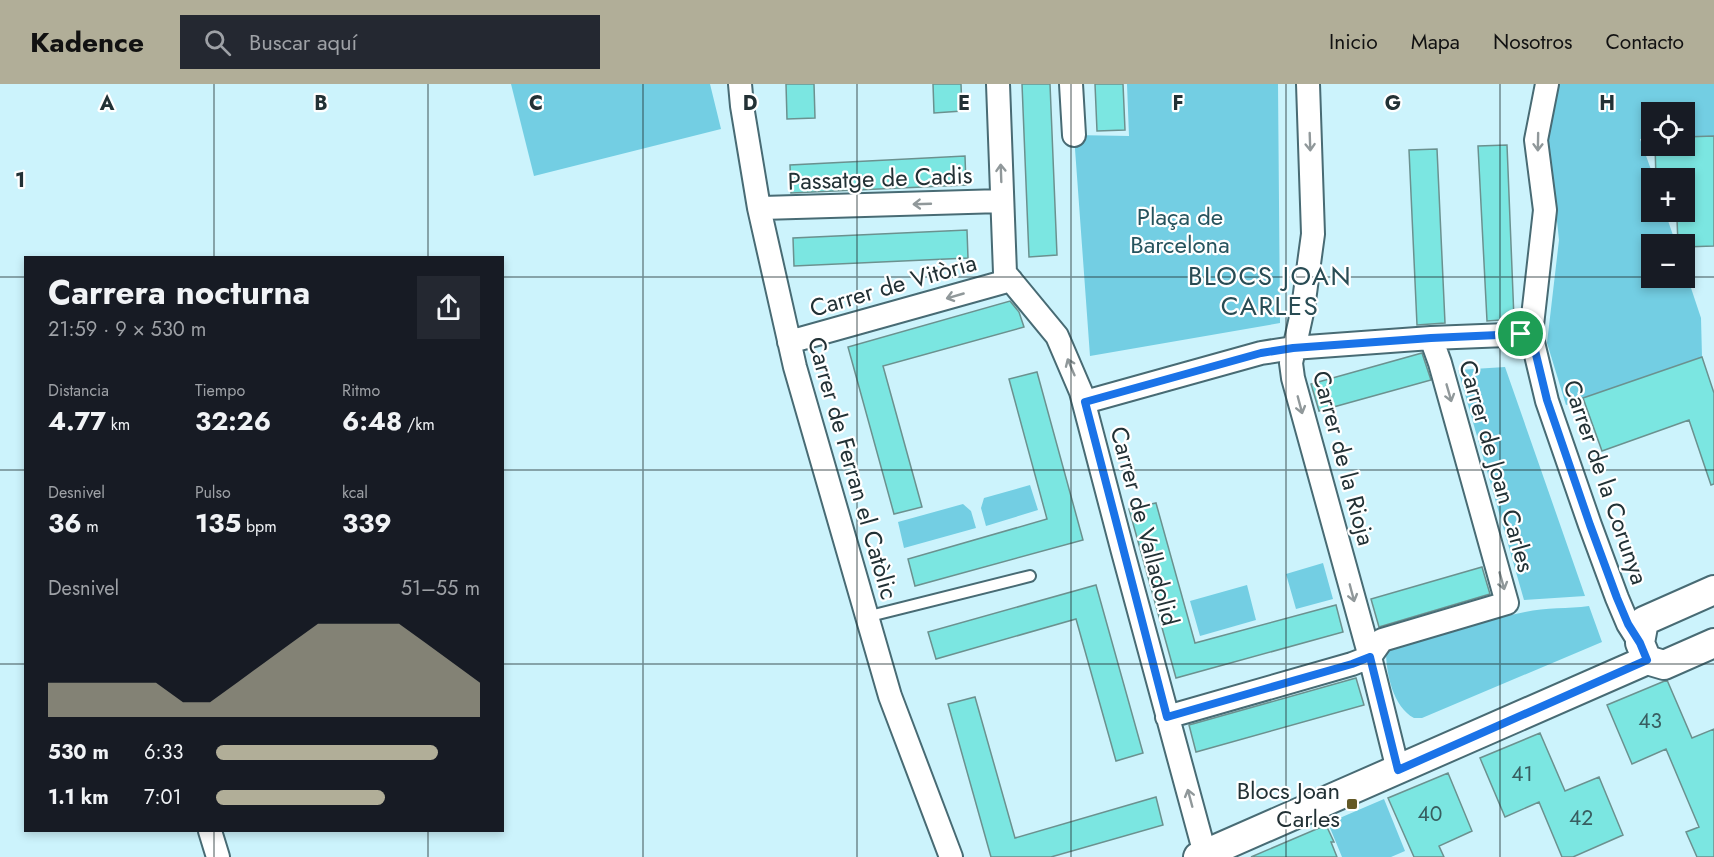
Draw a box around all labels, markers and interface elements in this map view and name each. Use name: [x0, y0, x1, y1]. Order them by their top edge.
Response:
search box: [180, 15, 600, 69]
text: Kadence: [30, 22, 144, 63]
icon: search: [201, 26, 234, 59]
text: Buscar aquí: [249, 26, 357, 58]
text: Inicio: [1329, 27, 1378, 57]
text: Mapa: [1411, 27, 1460, 57]
text: Nosotros: [1493, 27, 1572, 57]
text: Contacto: [1605, 27, 1684, 57]
text: A: [99, 89, 115, 118]
text: B: [314, 89, 328, 118]
text: C: [529, 89, 543, 118]
text: D: [743, 89, 757, 118]
text: E: [958, 89, 970, 118]
text: F: [1172, 89, 1184, 118]
text: G: [1385, 89, 1401, 118]
text: H: [1599, 89, 1615, 118]
map controls: [1641, 102, 1695, 288]
button: locate: [1641, 102, 1695, 156]
one-way arrow: [1532, 131, 1544, 151]
one-way arrow: [1304, 132, 1316, 152]
street label: Passatge de Cadis: [787, 157, 973, 199]
one-way arrow: [995, 164, 1007, 184]
text: 1: [15, 166, 25, 195]
button: +: [1641, 168, 1695, 222]
one-way arrow: [913, 198, 933, 209]
park label: Plaça de Barcelona: [1130, 199, 1230, 262]
button: −: [1641, 234, 1695, 288]
street label: Carrer de Vitòria: [805, 244, 981, 326]
district label: BLOCS JOAN CARLES: [1188, 257, 1352, 325]
text: Carrera nocturna: [48, 269, 310, 316]
button: share: [417, 276, 480, 339]
one-way arrow: [945, 290, 964, 302]
pin: [1495, 308, 1546, 359]
text: 21:59 · 9 × 530 m: [48, 315, 206, 344]
icon: arrive: [1504, 317, 1537, 350]
street label: Carrer de Ferran el Catòlic: [799, 333, 907, 603]
street label: Carrer de Joan Carles: [1450, 356, 1544, 576]
one-way arrow: [1065, 359, 1076, 377]
street label: Carrer de la Rioja: [1304, 367, 1384, 549]
street label: Carrer de la Corunya: [1555, 375, 1657, 589]
text: Distancia: [48, 379, 109, 402]
text: Tiempo: [195, 379, 245, 402]
text: Ritmo: [342, 379, 380, 402]
one-way arrow: [1444, 384, 1455, 403]
one-way arrow: [1295, 396, 1306, 415]
text: 4.77: [48, 402, 106, 440]
text: 32:26: [195, 402, 271, 440]
text: 6:48: [342, 402, 402, 440]
text: km: [106, 413, 130, 436]
text: /km: [402, 413, 435, 436]
street label: Carrer de Valladolid: [1102, 423, 1188, 629]
text: Desnivel: [48, 481, 105, 504]
text: Pulso: [195, 481, 231, 504]
text: kcal: [342, 481, 368, 504]
text: 36: [48, 504, 82, 542]
text: 135: [195, 504, 241, 542]
text: 339: [342, 504, 392, 542]
text: m: [82, 515, 99, 538]
text: bpm: [241, 515, 277, 538]
one-way arrow: [1497, 571, 1508, 590]
text: Desnivel: [48, 574, 119, 603]
text: 51–55 m: [401, 574, 480, 603]
one-way arrow: [1347, 583, 1358, 602]
house number: 43: [1638, 706, 1662, 736]
text: 530 m: [48, 738, 109, 767]
text: 6:33: [144, 738, 183, 767]
house number: 41: [1511, 759, 1533, 789]
place label: Blocs Joan Carles: [1237, 773, 1340, 836]
text: 1.1 km: [48, 783, 109, 812]
text: 7:01: [144, 783, 182, 812]
one-way arrow: [1184, 789, 1195, 808]
marker: Blocs Joan Carles: [1345, 797, 1359, 811]
house number: 40: [1418, 799, 1442, 829]
house number: 42: [1569, 803, 1593, 833]

